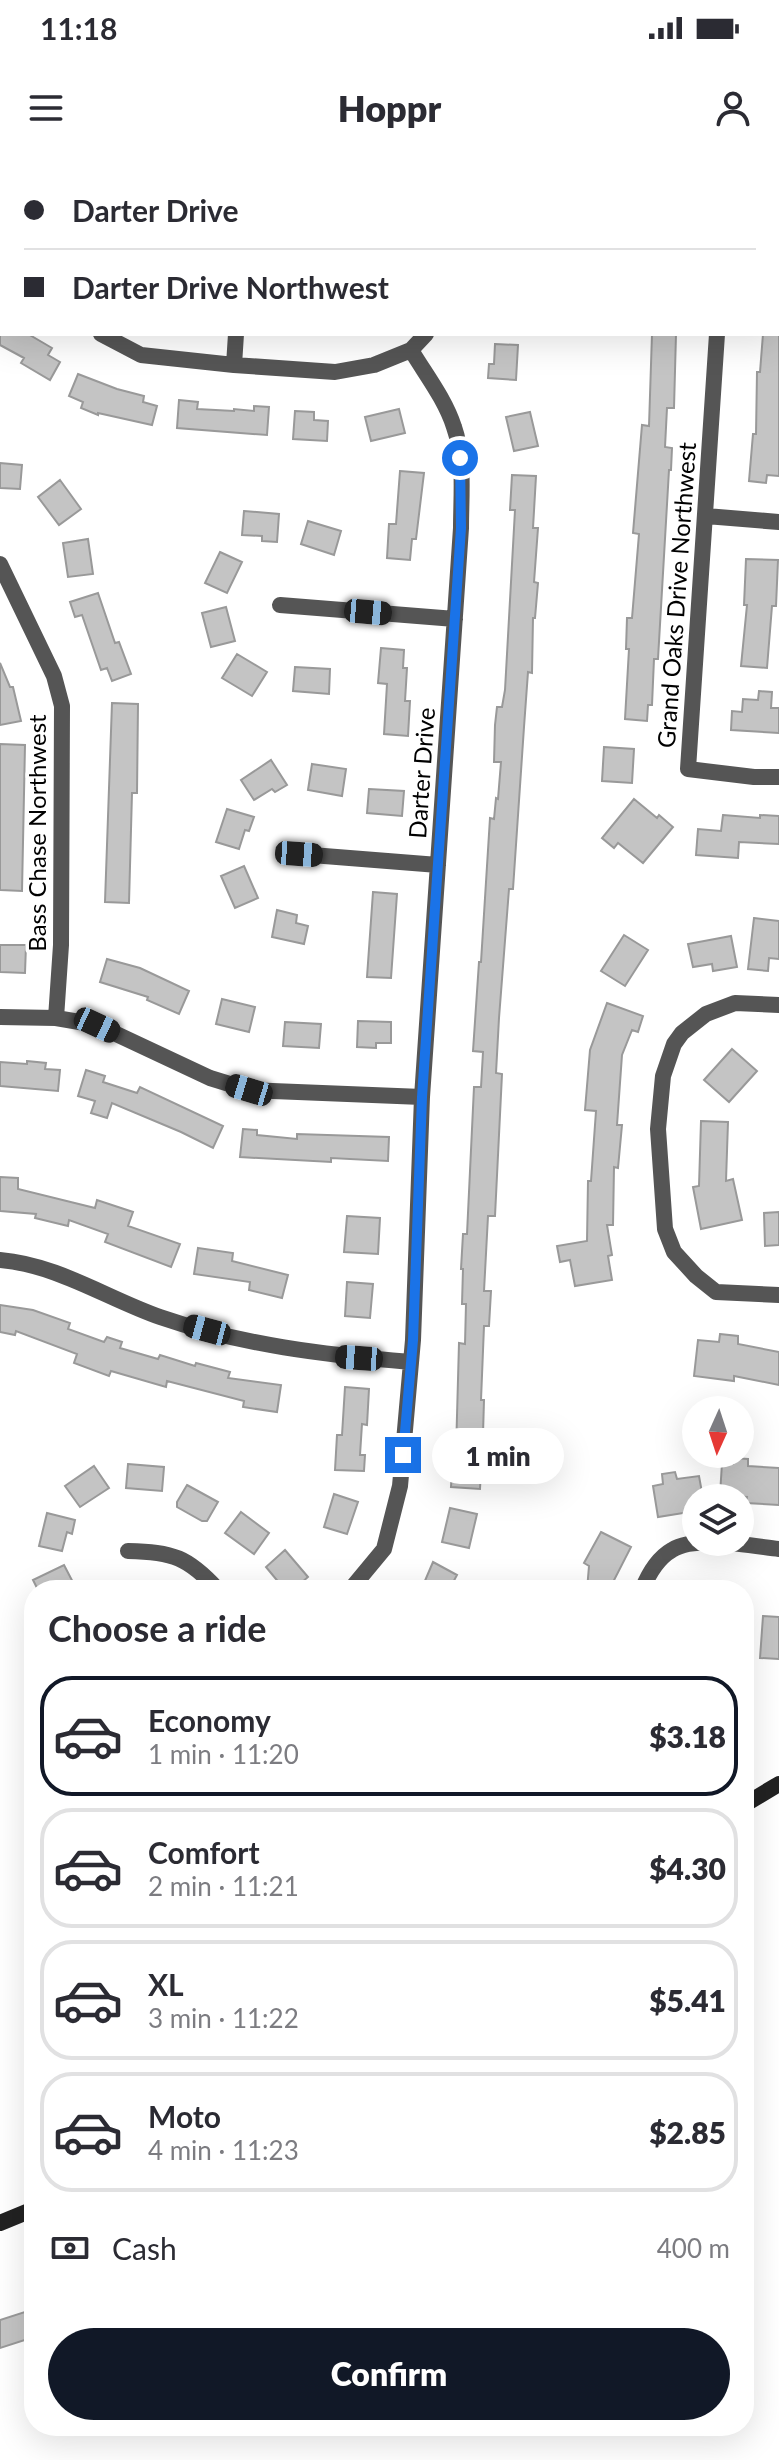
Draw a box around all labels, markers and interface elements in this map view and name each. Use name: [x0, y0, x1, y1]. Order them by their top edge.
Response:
text: 11:18: [40, 10, 117, 46]
icon: menu: [24, 86, 68, 130]
text: Hoppr: [338, 86, 441, 130]
icon: person: [711, 86, 755, 130]
text: Darter Drive: [72, 192, 239, 228]
text: Darter Drive Northwest: [72, 269, 389, 305]
route start: [442, 440, 478, 476]
street label: Grand Oaks Drive Northwest: [651, 441, 701, 749]
car: [343, 598, 393, 626]
street label: Darter Drive: [402, 706, 440, 840]
street label: Bass Chase Northwest: [22, 714, 51, 952]
car: [274, 840, 324, 868]
car: [70, 1004, 124, 1046]
car: [223, 1072, 275, 1108]
car: [181, 1312, 233, 1348]
car: [334, 1344, 384, 1372]
north arrow: [682, 1396, 754, 1468]
map controls: [682, 1396, 754, 1556]
callout: 1 min: [431, 1427, 563, 1483]
route end: [385, 1437, 421, 1473]
text: 1 min: [466, 1440, 530, 1472]
button: layers: [682, 1484, 754, 1556]
text: Choose a ride: [48, 1606, 267, 1650]
icon: car: [52, 1700, 124, 1772]
text: Economy: [148, 1702, 271, 1738]
text: $3.18: [649, 1718, 726, 1754]
text: 1 min · 11:20: [148, 1738, 299, 1770]
icon: car: [52, 1832, 124, 1904]
text: Comfort: [148, 1834, 260, 1870]
text: $4.30: [649, 1850, 726, 1886]
text: 2 min · 11:21: [148, 1870, 299, 1902]
icon: car: [52, 1964, 124, 2036]
text: XL: [148, 1966, 184, 2002]
text: $5.41: [649, 1982, 726, 2018]
text: 3 min · 11:22: [148, 2002, 299, 2034]
icon: car: [52, 2096, 124, 2168]
text: Moto: [148, 2098, 221, 2134]
text: $2.85: [649, 2114, 726, 2150]
text: 4 min · 11:23: [148, 2134, 299, 2166]
icon: cash: [48, 2226, 92, 2270]
text: Cash: [112, 2230, 177, 2266]
text: 400 m: [657, 2232, 730, 2264]
button: Confirm: [48, 2328, 730, 2420]

